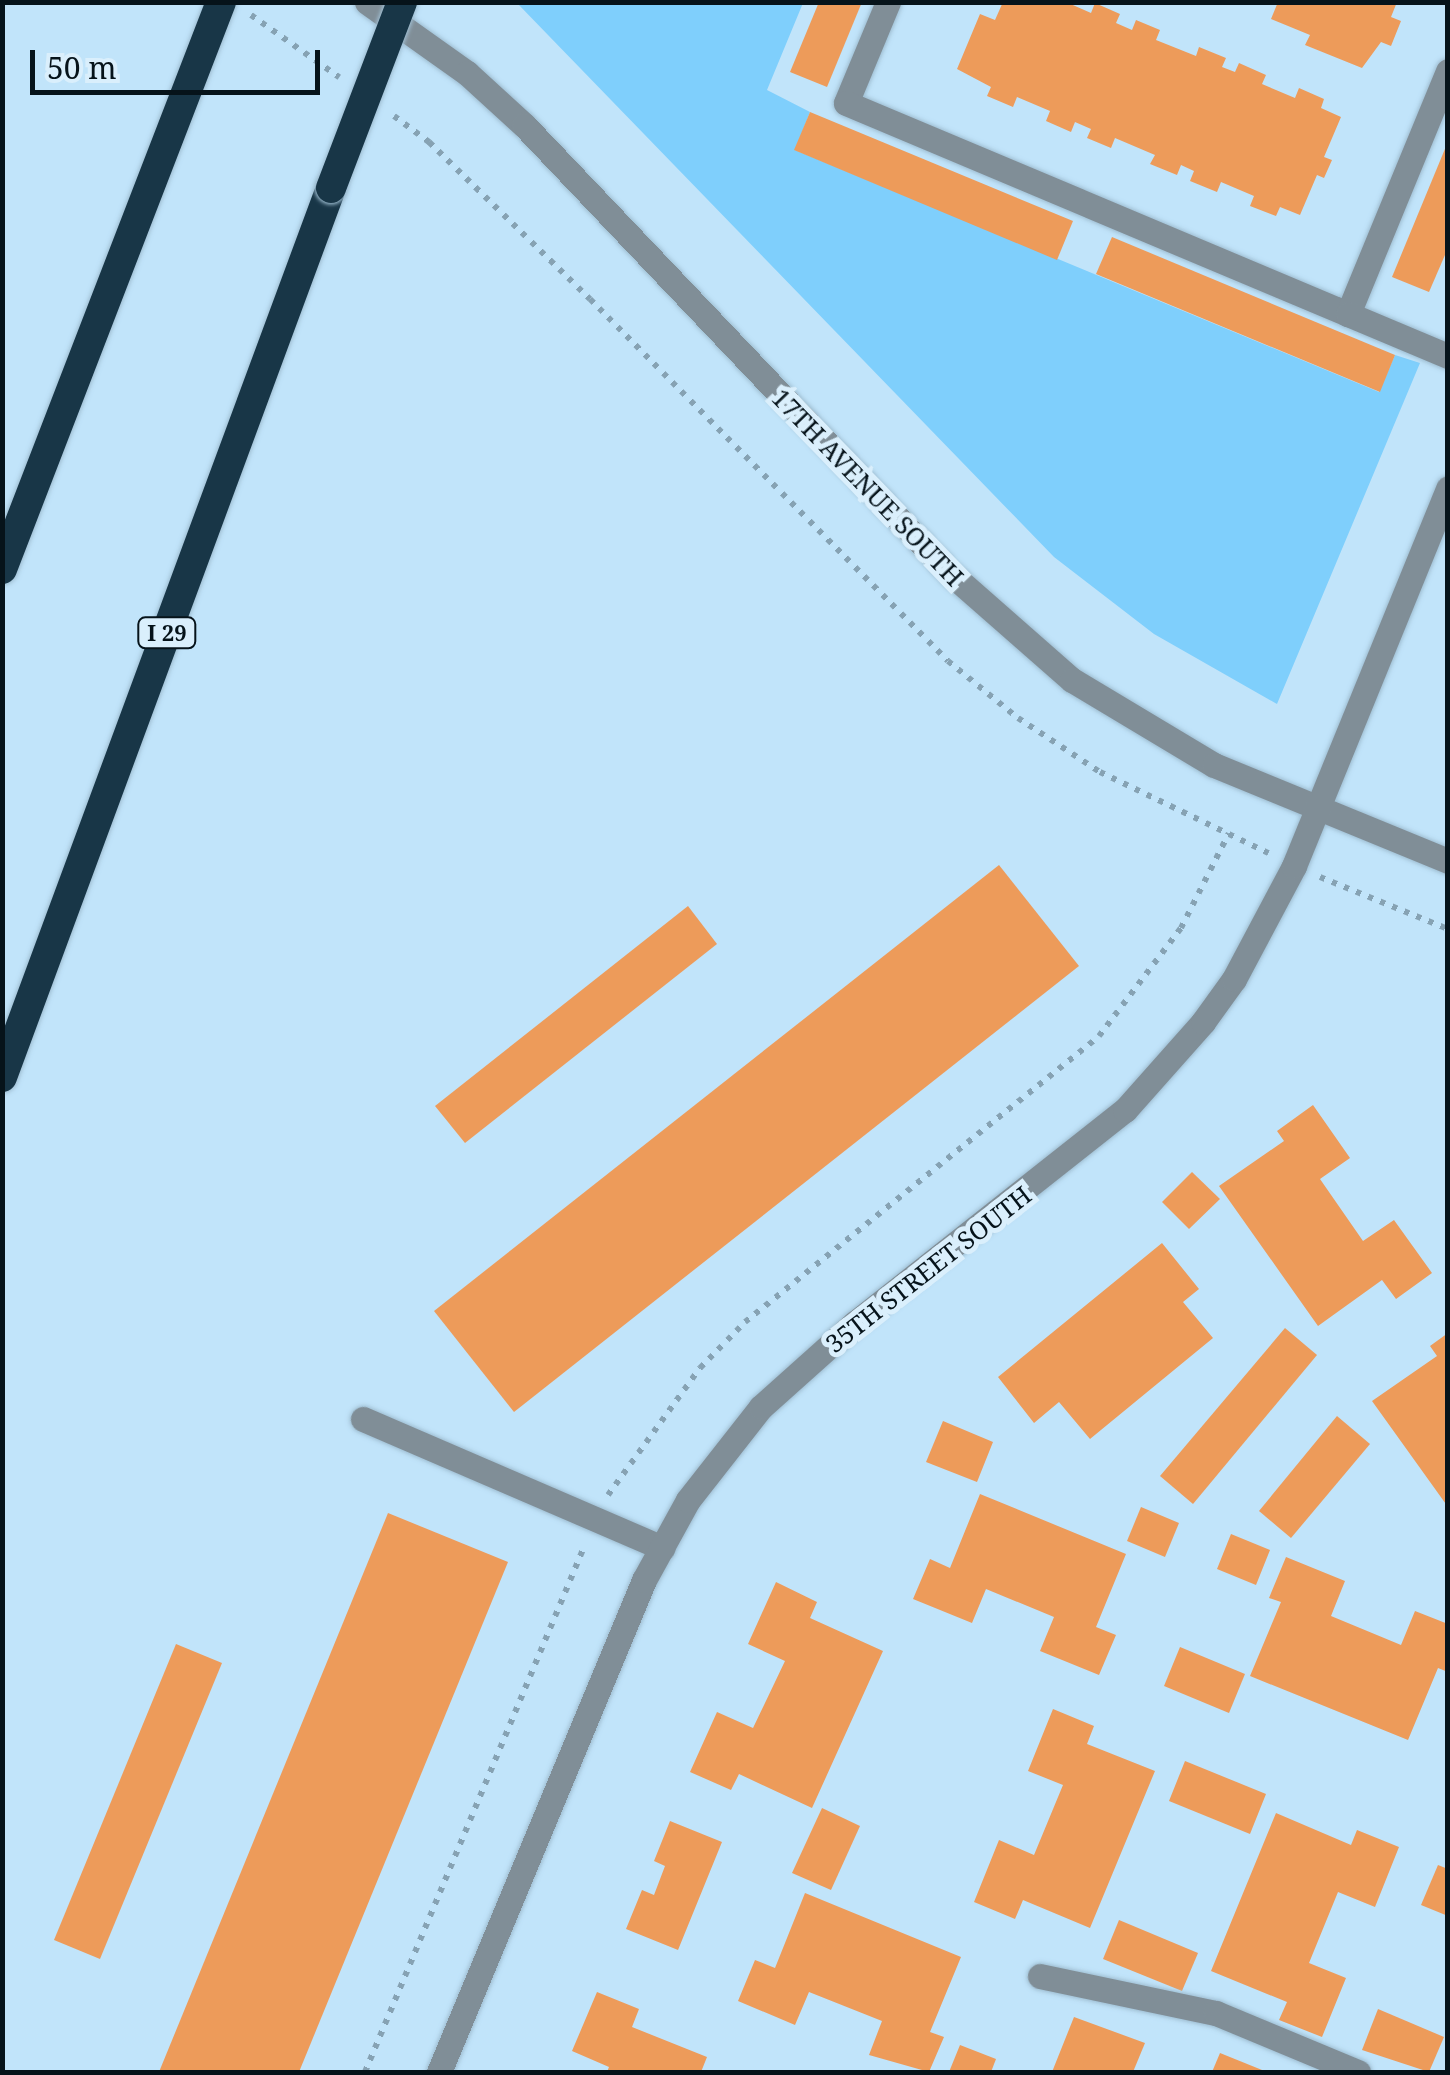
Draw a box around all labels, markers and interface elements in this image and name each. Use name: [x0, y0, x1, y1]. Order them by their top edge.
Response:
scale bar: [35, 30, 325, 92]
text: 50 m: [47, 47, 117, 88]
street label: 17TH AVENUE SOUTH: [766, 382, 970, 592]
road number: I 29: [137, 616, 197, 650]
street label: 35TH STREET SOUTH: [819, 1179, 1037, 1359]

